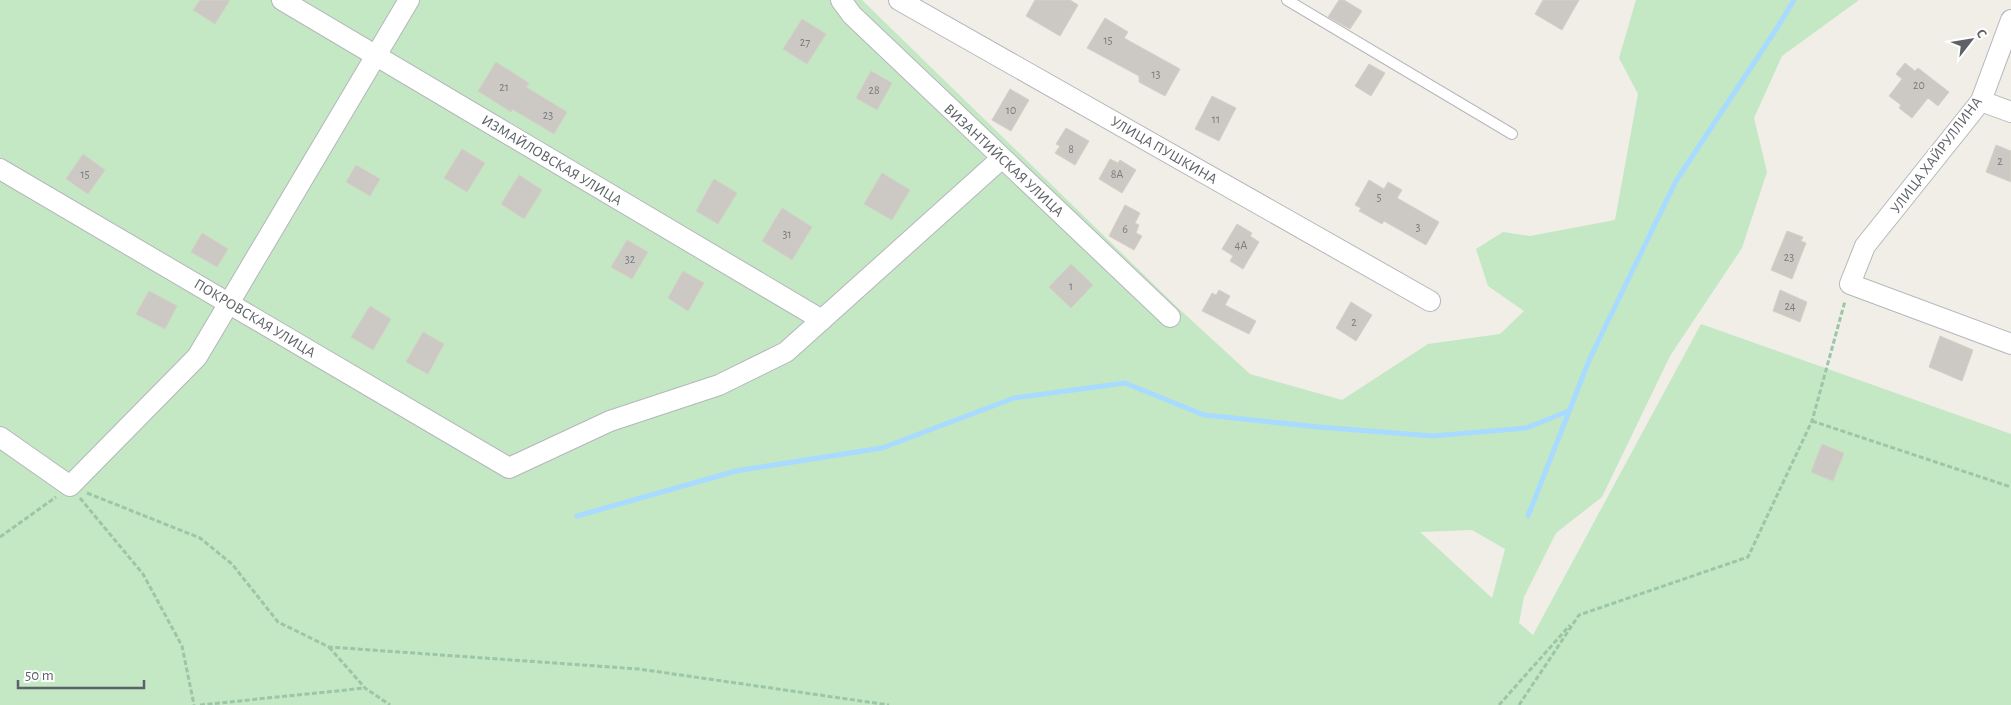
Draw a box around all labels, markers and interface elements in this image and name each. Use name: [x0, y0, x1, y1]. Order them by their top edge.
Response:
north arrow: [1946, 15, 1996, 65]
text: С: [1973, 27, 1989, 41]
house number: 15: [1103, 34, 1113, 46]
house number: 27: [800, 36, 810, 48]
house number: 13: [1151, 68, 1161, 80]
house number: 20: [1913, 79, 1925, 91]
house number: 21: [499, 81, 509, 93]
house number: 28: [868, 84, 880, 96]
street label: УЛИЦА ХАЙРУЛЛИНА: [1888, 94, 1985, 216]
street label: ВИЗАНТИЙСКАЯ УЛИЦА: [941, 101, 1067, 220]
house number: 10: [1006, 104, 1016, 116]
house number: 23: [543, 109, 553, 121]
street label: ИЗМАЙЛОВСКАЯ УЛИЦА: [479, 113, 625, 208]
house number: 11: [1212, 113, 1220, 125]
street label: УЛИЦА ПУШКИНА: [1108, 114, 1220, 187]
house number: 8: [1068, 143, 1074, 155]
house number: 2: [1997, 155, 2003, 167]
house number: 15: [80, 168, 90, 180]
house number: 8А: [1111, 168, 1123, 180]
house number: 5: [1376, 191, 1382, 203]
house number: 3: [1416, 221, 1421, 233]
house number: 6: [1122, 223, 1128, 235]
house number: 31: [782, 228, 792, 240]
house number: 4А: [1235, 239, 1247, 251]
house number: 23: [1784, 251, 1794, 263]
house number: 32: [625, 253, 636, 265]
street label: ПОКРОВСКАЯ УЛИЦА: [191, 276, 318, 361]
house number: 1: [1069, 280, 1073, 292]
house number: 24: [1784, 300, 1796, 312]
house number: 2: [1351, 316, 1357, 328]
scale bar: [18, 658, 144, 690]
text: 50 m: [25, 668, 54, 683]

